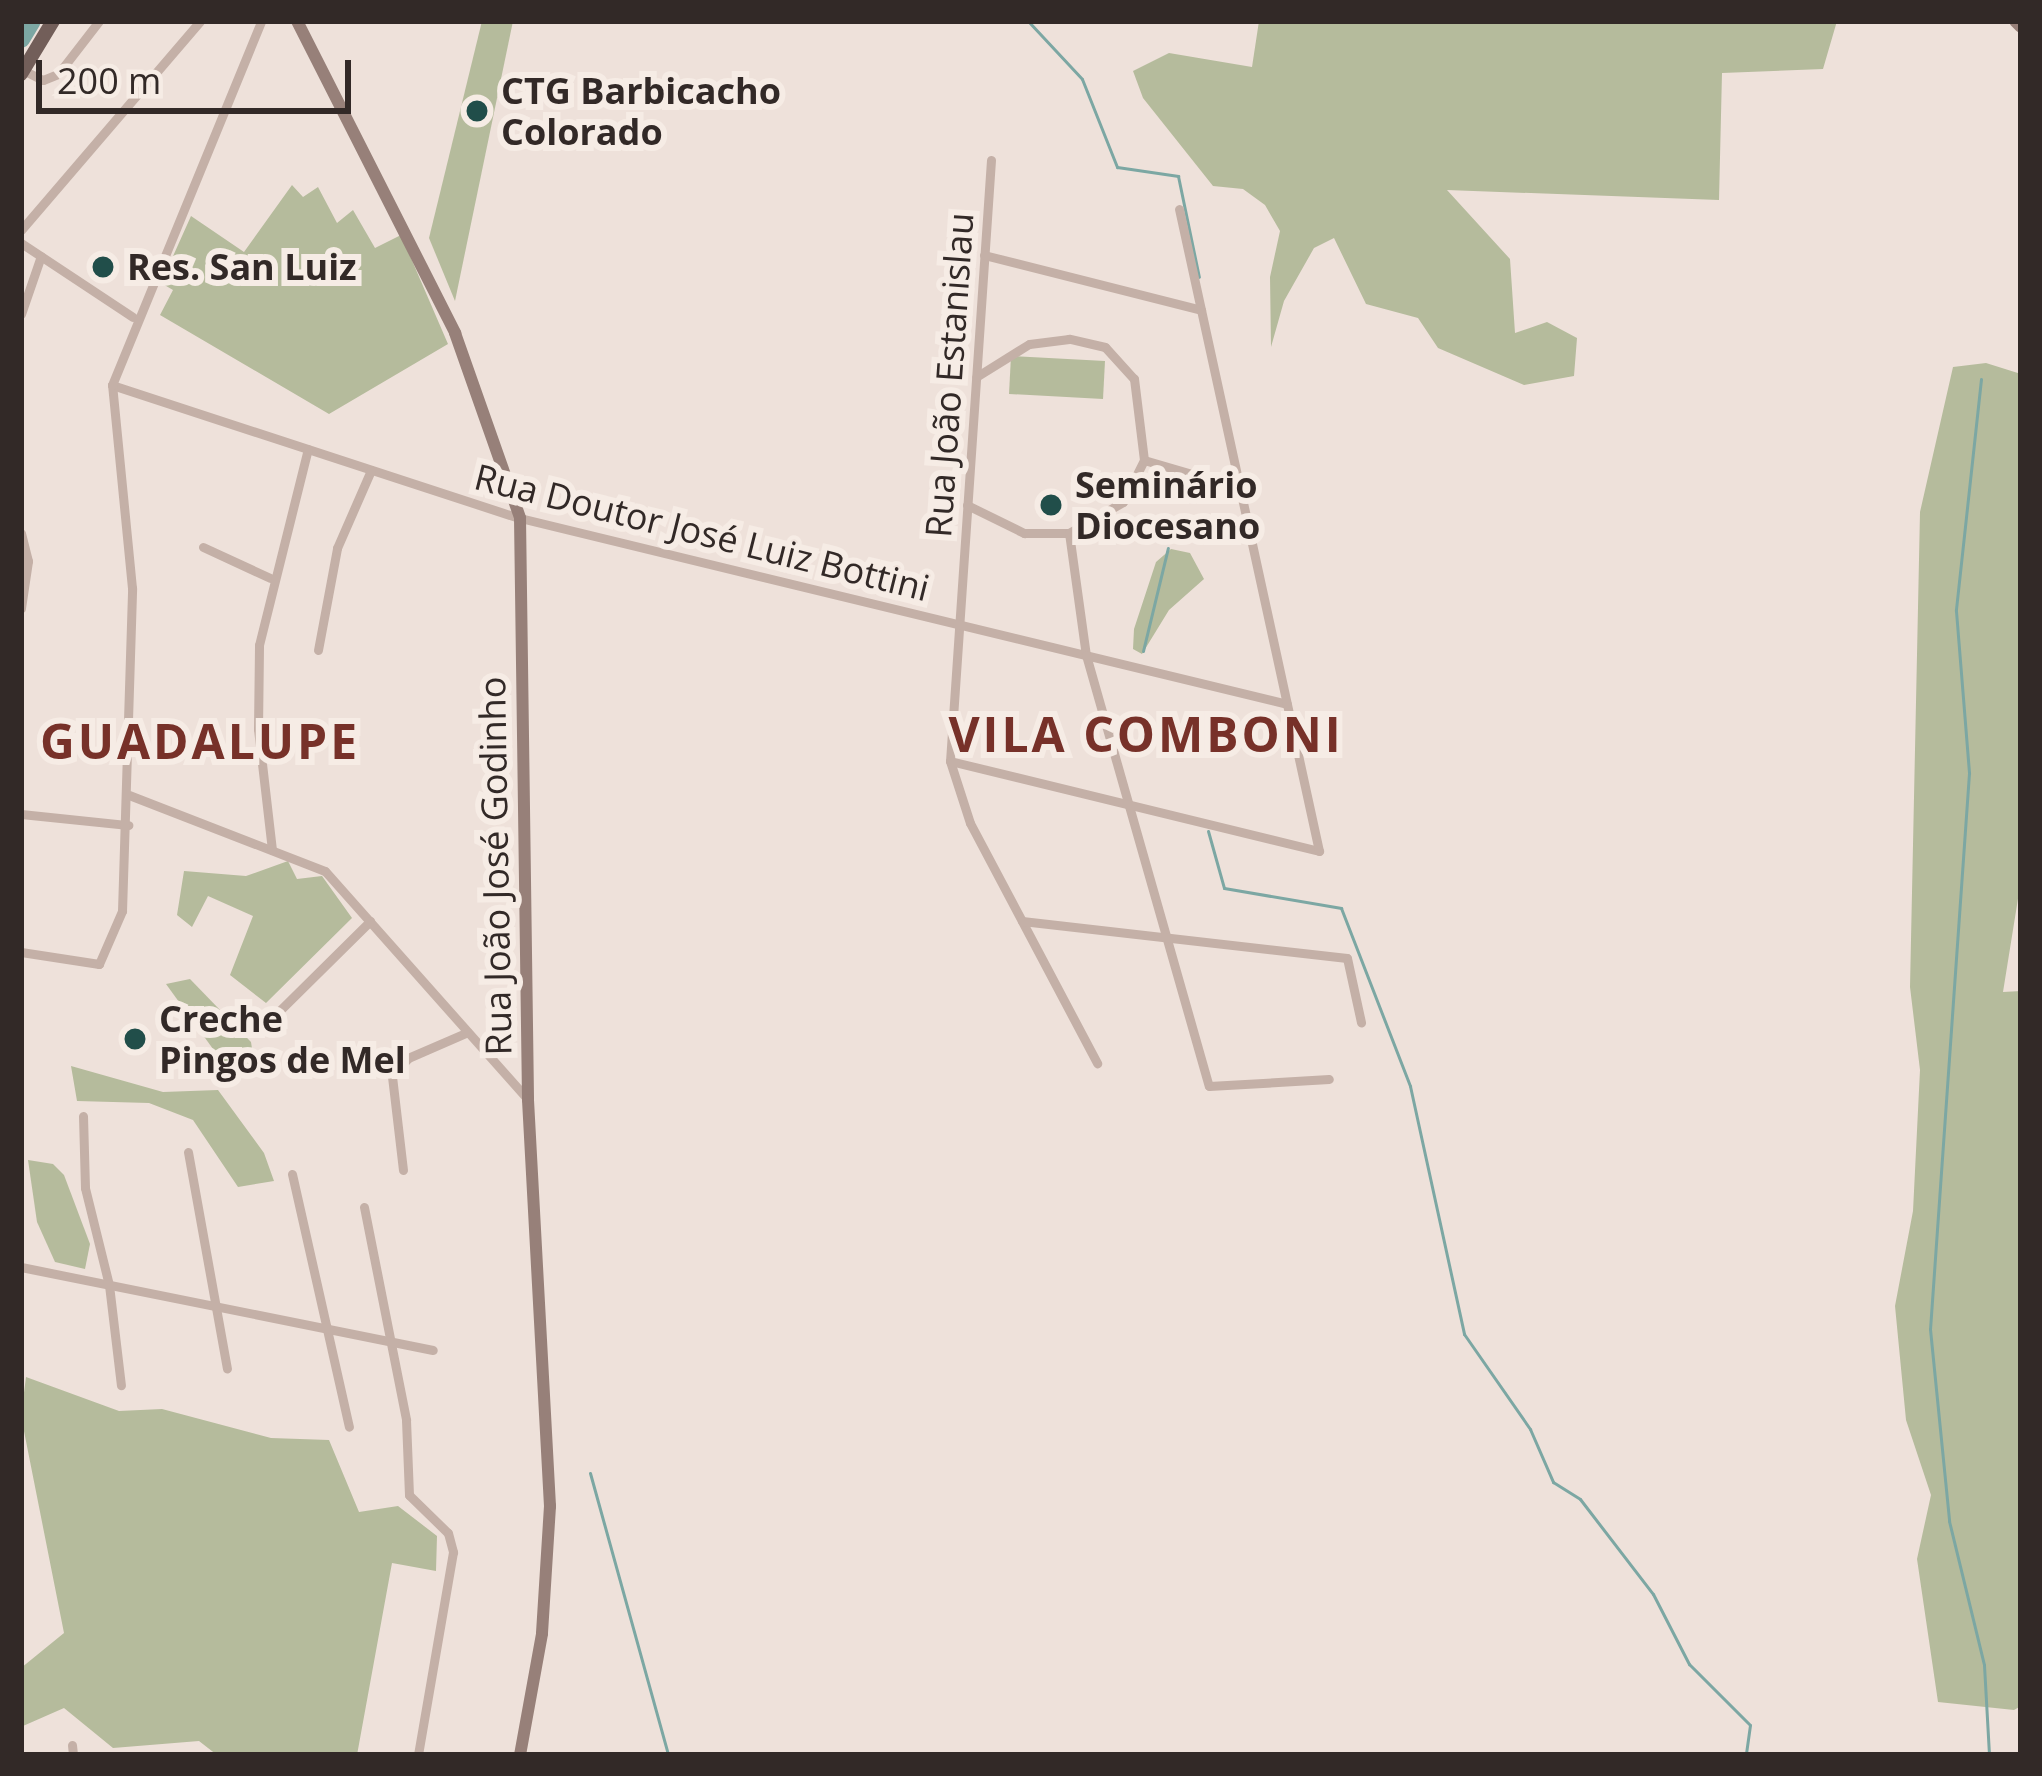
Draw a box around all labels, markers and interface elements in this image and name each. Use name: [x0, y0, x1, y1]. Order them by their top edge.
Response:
scale bar: [42, 36, 357, 110]
text: 200 m: [57, 56, 161, 105]
place label: CTG Barbicacho Colorado: [501, 68, 781, 153]
marker: CTG Barbicacho Colorado: [464, 98, 490, 124]
street label: Rua João Estanislau: [916, 211, 982, 539]
place label: Res. San Luiz: [127, 245, 357, 289]
marker: Res. San Luiz: [90, 254, 116, 280]
street label: Rua Doutor José Luiz Bottini: [470, 455, 934, 609]
place label: Seminário Diocesano: [1075, 462, 1260, 547]
marker: Seminário Diocesano: [1038, 492, 1064, 518]
street label: Rua João José Godinho: [470, 676, 520, 1056]
district label: VILA COMBONI: [948, 705, 1344, 763]
district label: GUADALUPE: [40, 712, 360, 770]
place label: Creche Pingos de Mel: [159, 996, 406, 1081]
marker: Creche Pingos de Mel: [122, 1026, 148, 1052]

